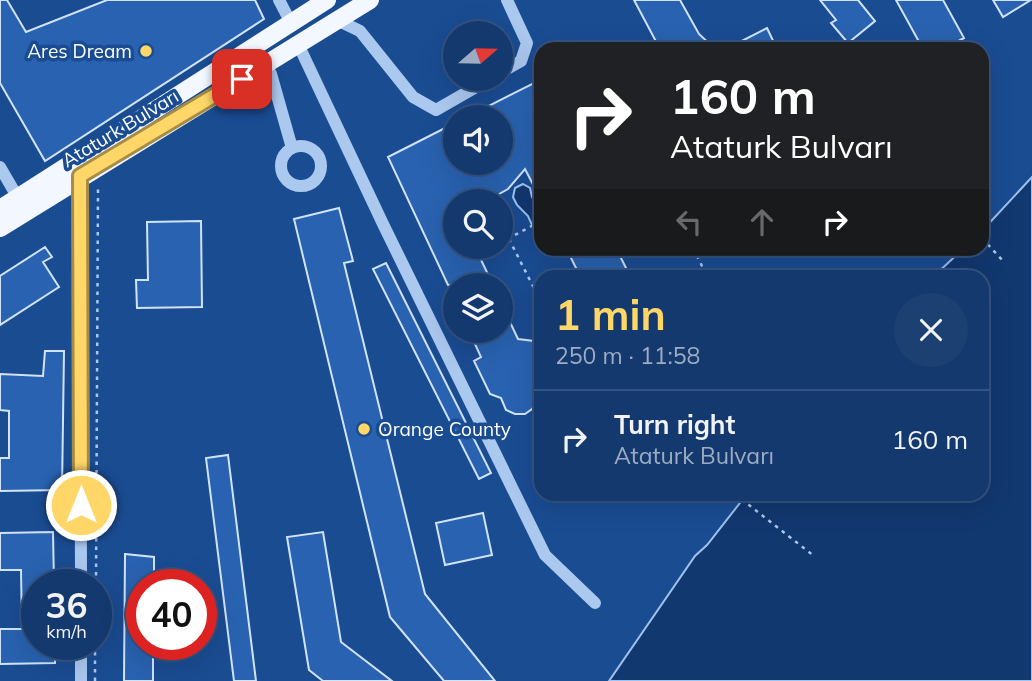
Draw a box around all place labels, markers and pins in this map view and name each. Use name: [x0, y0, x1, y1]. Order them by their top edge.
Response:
place label: Ares Dream: [27, 39, 132, 63]
marker: Ares Dream: [138, 43, 154, 59]
pin: [212, 49, 272, 109]
place label: Orange County: [378, 417, 511, 441]
marker: Orange County: [356, 421, 372, 437]

